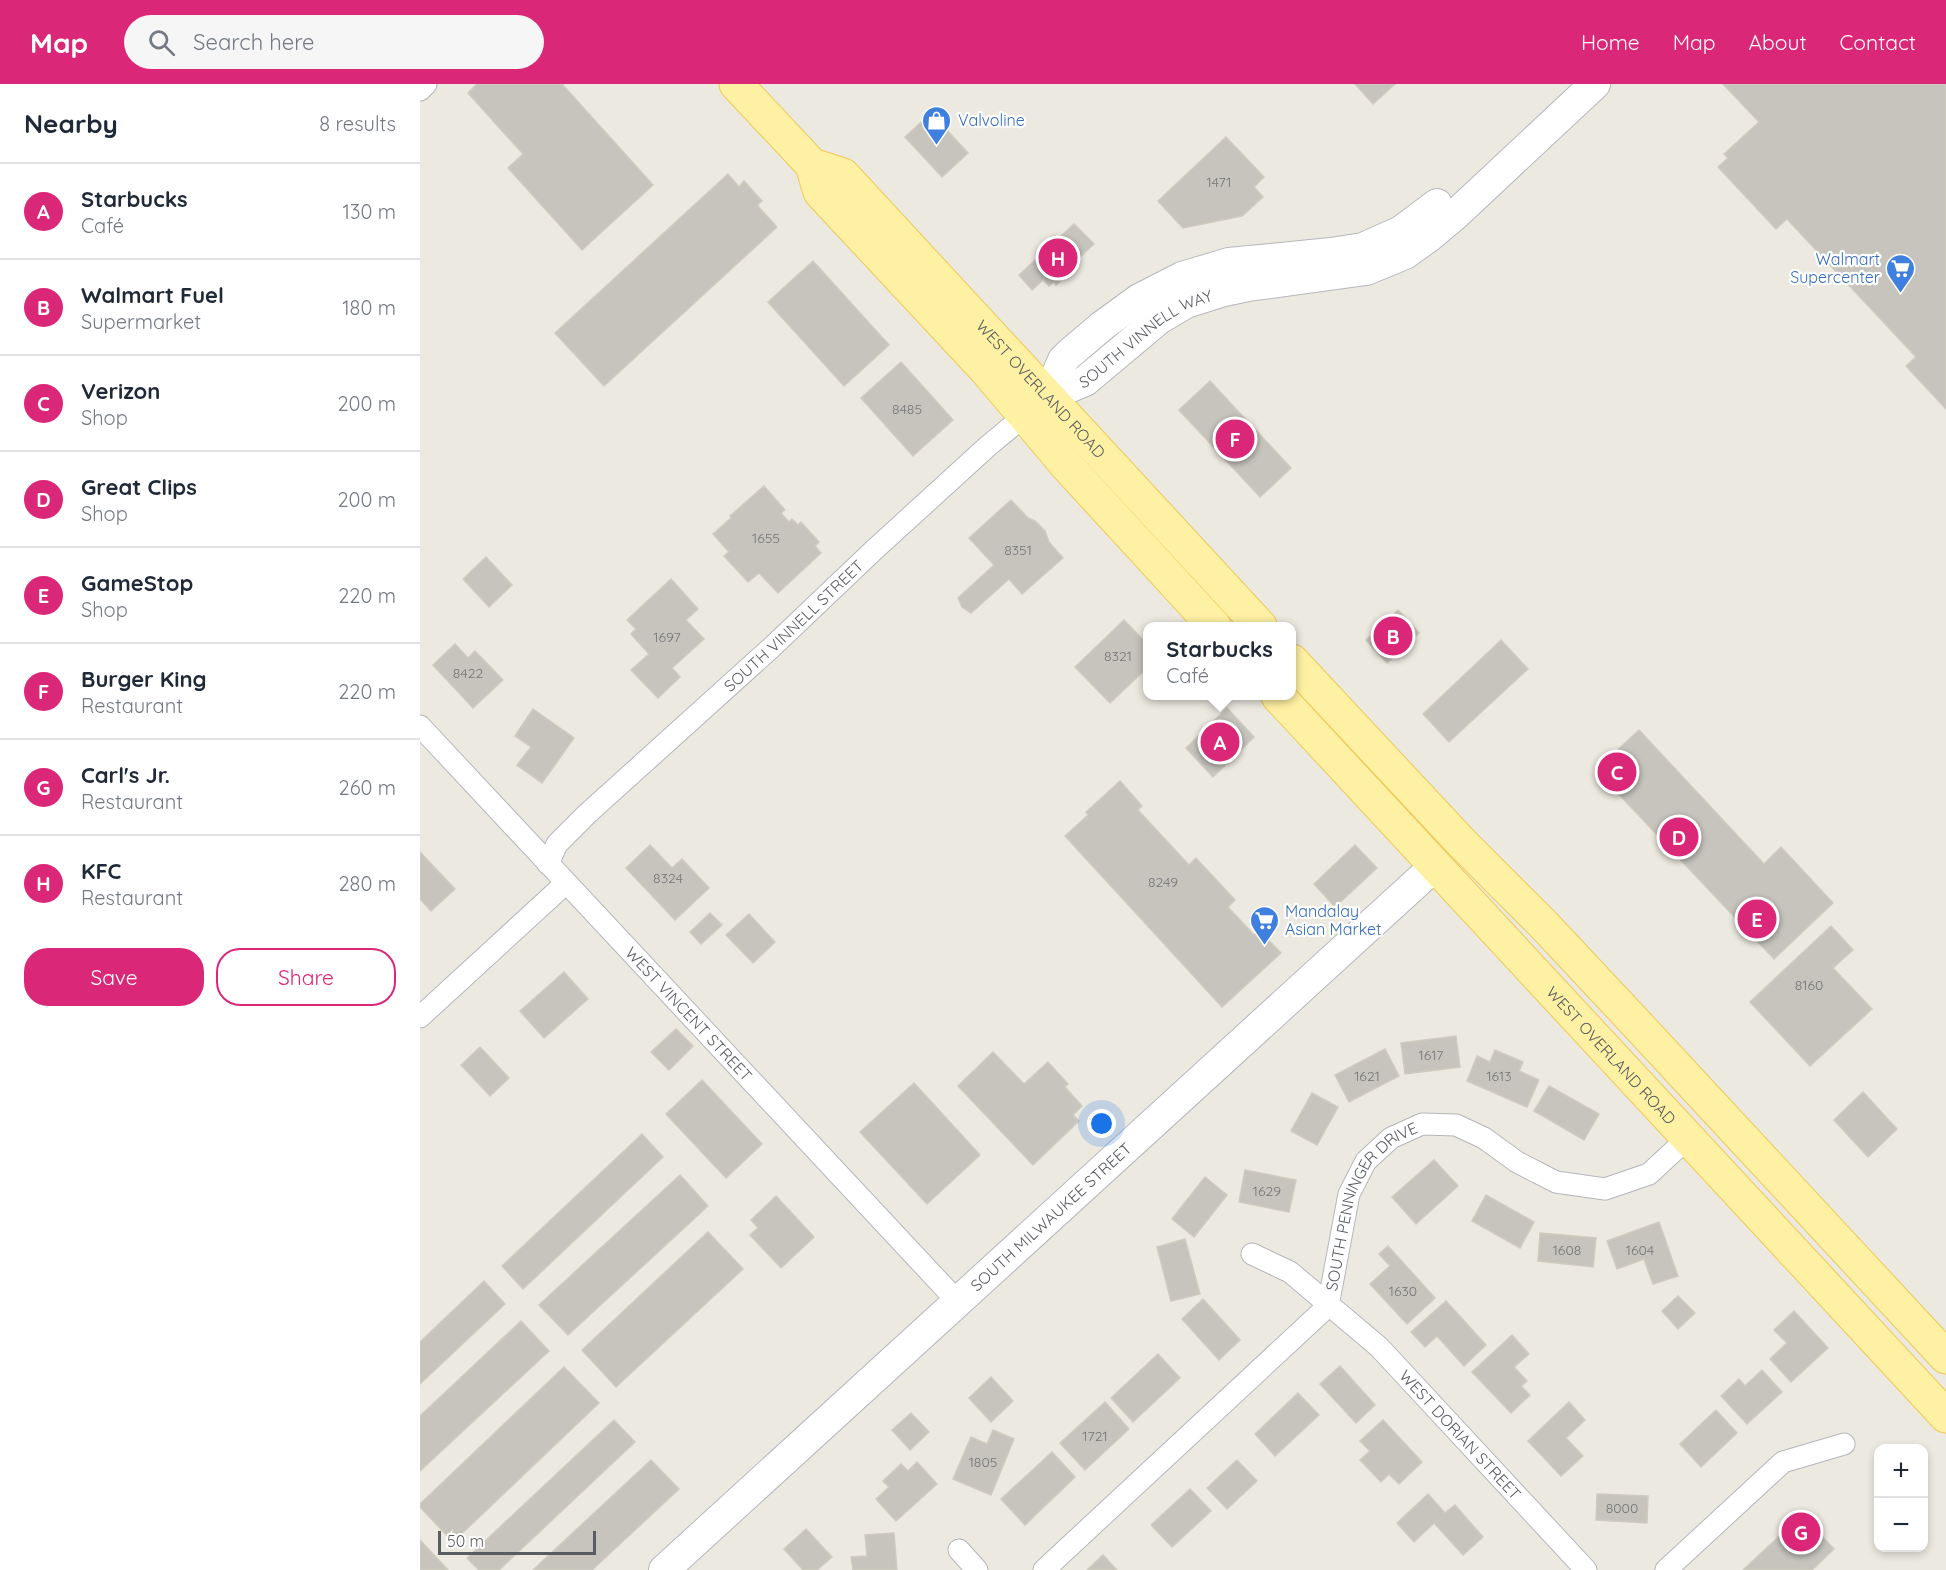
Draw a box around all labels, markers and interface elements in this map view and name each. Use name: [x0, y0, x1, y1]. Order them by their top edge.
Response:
search box: [124, 15, 544, 69]
text: Map: [30, 25, 88, 60]
icon: search: [145, 26, 178, 59]
text: Search here: [193, 28, 315, 56]
text: Home: [1581, 29, 1640, 55]
text: Map: [1673, 29, 1716, 55]
text: About: [1749, 29, 1807, 55]
text: Contact: [1840, 29, 1916, 55]
shop icon: Valvoline: [921, 104, 953, 146]
text: Nearby: [24, 107, 118, 140]
place label: Valvoline: [958, 110, 1025, 130]
text: 8 results: [319, 111, 396, 136]
house number: 1471: [1207, 173, 1231, 191]
text: Starbucks: [81, 185, 188, 213]
text: A: [37, 199, 50, 224]
text: 130 m: [343, 199, 396, 224]
text: Café: [81, 213, 124, 238]
pin: H: [1038, 236, 1078, 280]
place label: Walmart Supercenter: [1790, 249, 1880, 287]
supermarket icon: Walmart Supercenter: [1885, 252, 1917, 294]
text: Walmart Fuel: [81, 281, 224, 309]
street label: SOUTH VINNELL WAY: [1076, 285, 1215, 392]
text: B: [37, 295, 50, 320]
text: 180 m: [342, 295, 396, 320]
text: Supermarket: [81, 309, 201, 334]
street label: WEST OVERLAND ROAD: [972, 316, 1110, 462]
text: Verizon: [81, 377, 160, 405]
text: C: [37, 391, 50, 416]
text: 200 m: [337, 391, 396, 416]
house number: 8485: [892, 400, 922, 418]
text: Shop: [81, 405, 128, 430]
pin: F: [1216, 416, 1254, 462]
text: Great Clips: [81, 473, 197, 501]
text: D: [36, 487, 51, 512]
text: 200 m: [337, 487, 396, 512]
text: Shop: [81, 501, 128, 526]
house number: 1655: [752, 529, 780, 547]
house number: 8351: [1004, 541, 1032, 559]
street label: SOUTH VINNELL STREET: [720, 555, 868, 696]
text: GameStop: [81, 569, 193, 597]
text: E: [38, 583, 49, 608]
text: 220 m: [338, 583, 396, 608]
text: Shop: [81, 597, 128, 622]
pin: B: [1374, 614, 1412, 658]
popup: [1143, 622, 1296, 700]
house number: 1697: [653, 628, 681, 646]
text: Starbucks: [1166, 635, 1273, 663]
house number: 8321: [1104, 647, 1132, 665]
text: Café: [1166, 663, 1209, 688]
house number: 8422: [453, 664, 483, 682]
text: Burger King: [81, 665, 207, 693]
text: F: [38, 679, 49, 704]
text: 220 m: [338, 679, 396, 704]
text: Restaurant: [81, 693, 183, 718]
pin: A: [1200, 720, 1240, 764]
pin: C: [1598, 750, 1636, 794]
text: Carl's Jr.: [81, 761, 170, 789]
text: G: [37, 775, 50, 800]
text: 260 m: [339, 775, 396, 800]
text: Restaurant: [81, 789, 183, 814]
pin: D: [1660, 814, 1698, 860]
text: KFC: [81, 857, 121, 885]
house number: 8324: [653, 869, 683, 887]
text: H: [36, 871, 51, 896]
text: 280 m: [339, 871, 396, 896]
house number: 8249: [1148, 873, 1178, 891]
text: Restaurant: [81, 885, 183, 910]
pin: E: [1738, 896, 1776, 942]
place label: Mandalay Asian Market: [1285, 901, 1381, 939]
supermarket icon: Mandalay Asian Market: [1248, 904, 1280, 946]
street label: WEST VINCENT STREET: [621, 943, 757, 1085]
button: Save: [24, 948, 204, 1006]
button: Share: [216, 948, 396, 1006]
house number: 8160: [1795, 976, 1823, 994]
street label: WEST OVERLAND ROAD: [1542, 982, 1680, 1128]
house number: 1617: [1418, 1046, 1444, 1064]
house number: 1621: [1354, 1067, 1380, 1085]
house number: 1613: [1486, 1067, 1512, 1085]
your location: [1087, 1109, 1116, 1138]
street label: SOUTH PENNINGER DRIVE: [1321, 1117, 1420, 1292]
street label: SOUTH MILWAUKEE STREET: [966, 1138, 1136, 1295]
house number: 1629: [1253, 1182, 1281, 1200]
house number: 1608: [1553, 1241, 1581, 1259]
house number: 1604: [1626, 1241, 1654, 1259]
house number: 1630: [1389, 1282, 1417, 1300]
street label: WEST DORIAN STREET: [1395, 1366, 1526, 1504]
house number: 1721: [1082, 1427, 1108, 1445]
map controls: [1874, 1444, 1928, 1552]
button: +: [1874, 1444, 1928, 1498]
house number: 1805: [969, 1453, 997, 1471]
button: −: [1874, 1498, 1928, 1552]
house number: 8000: [1606, 1499, 1638, 1517]
pin: G: [1782, 1510, 1820, 1554]
scale bar: [438, 1528, 596, 1556]
text: 50 m: [447, 1531, 484, 1551]

